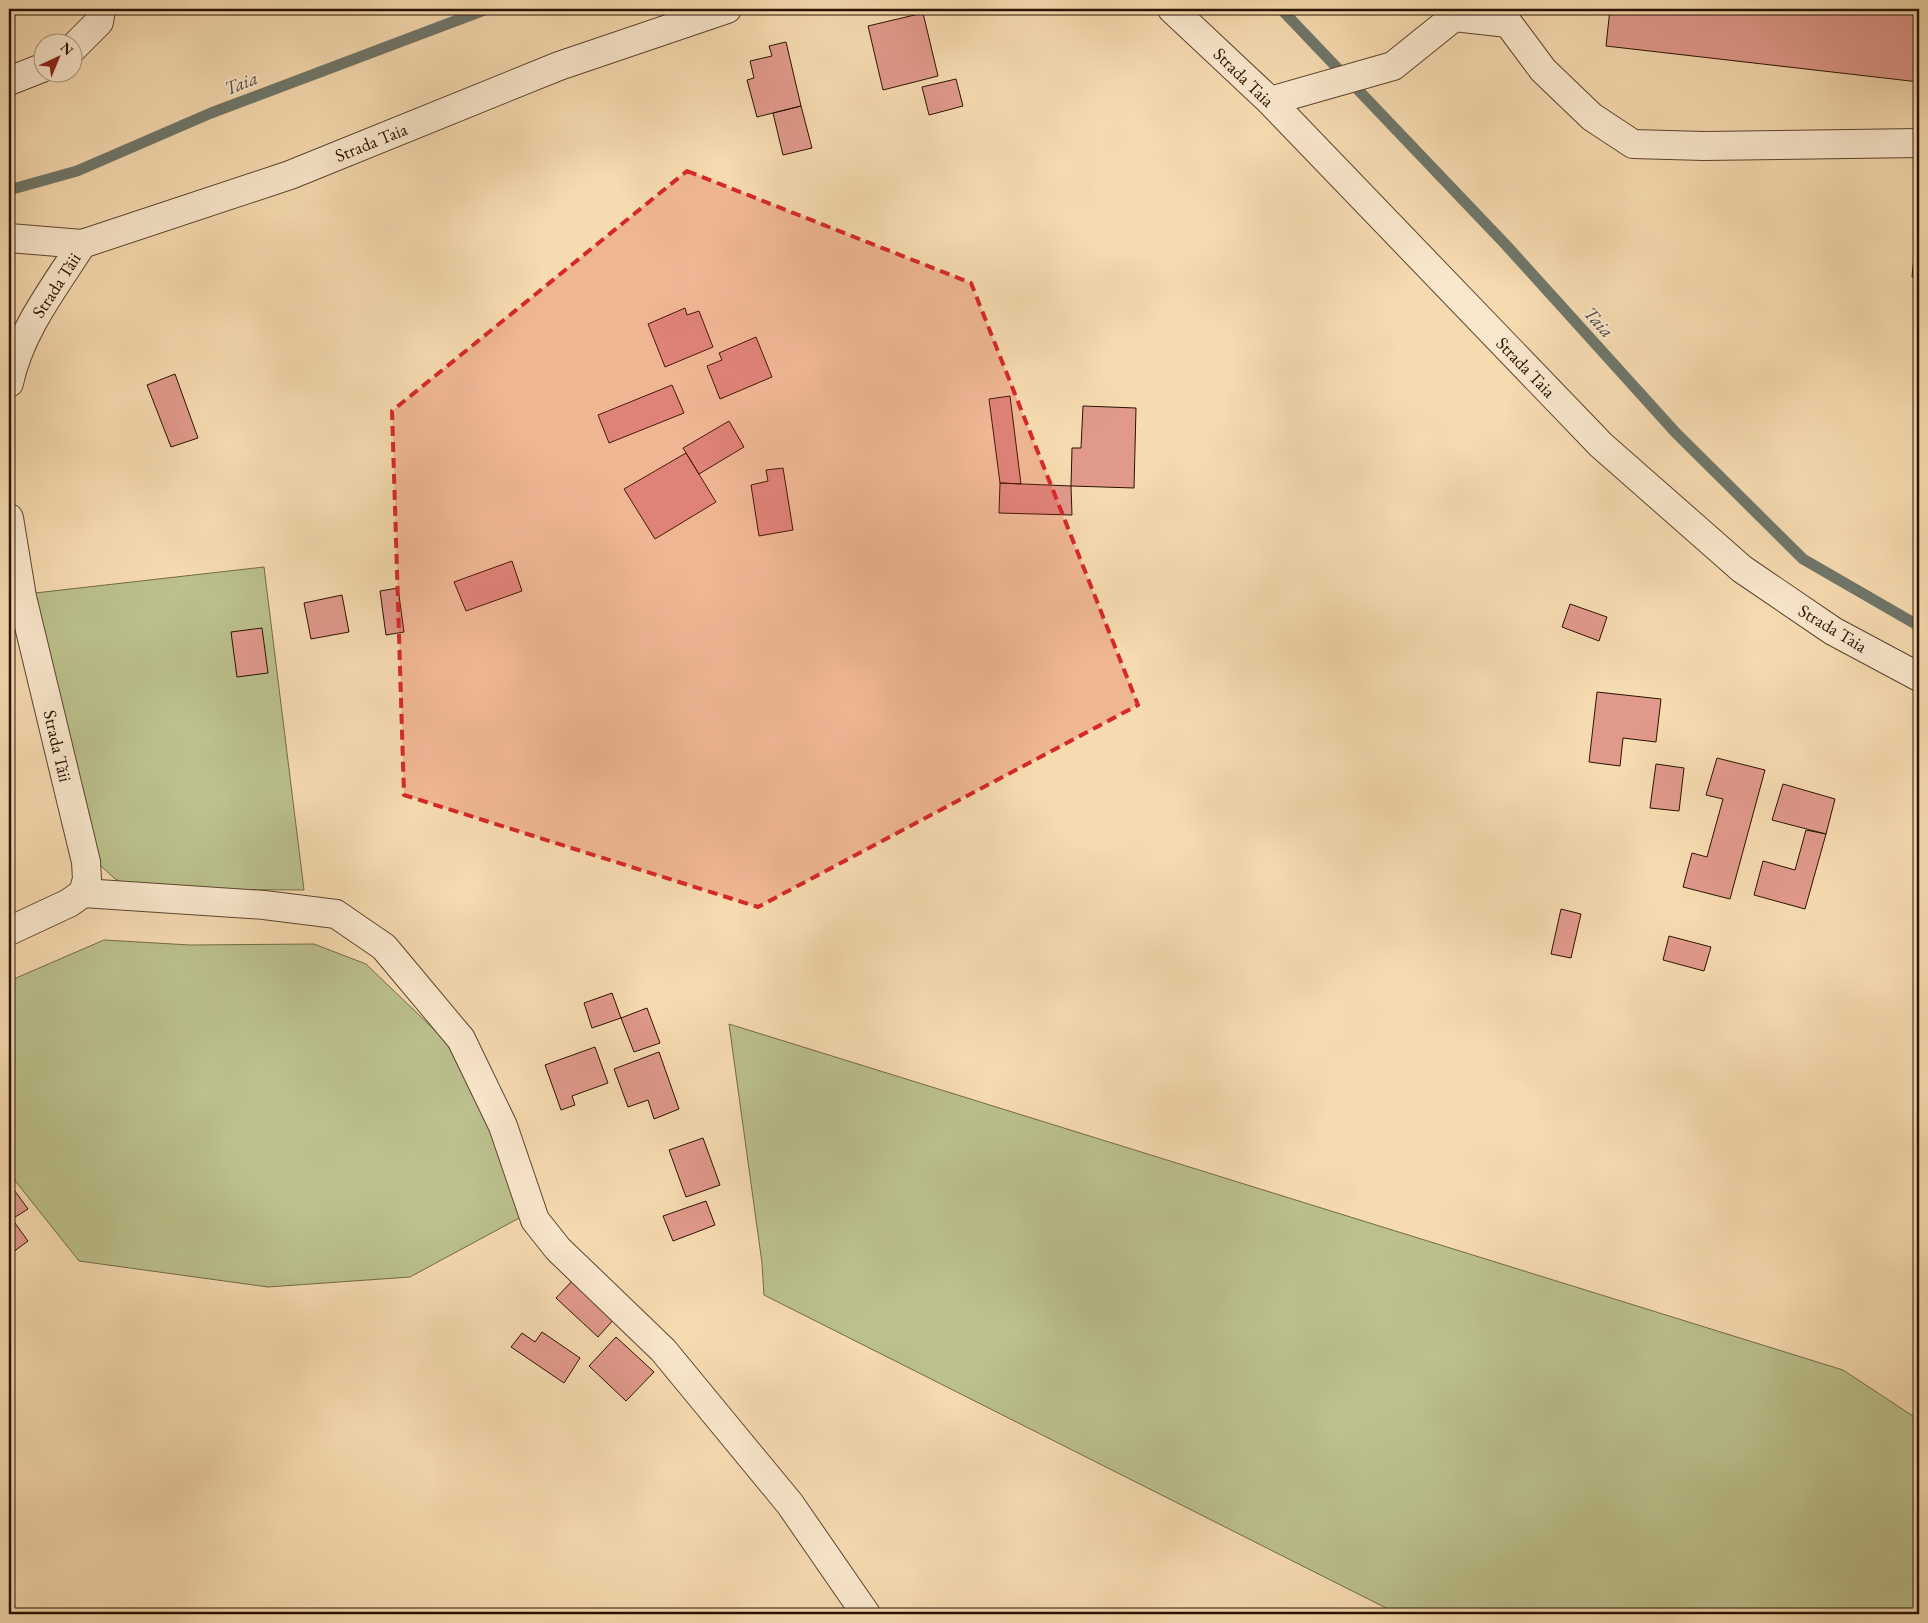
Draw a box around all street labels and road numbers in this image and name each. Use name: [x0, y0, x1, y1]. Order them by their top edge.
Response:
street label: Strada Taia: [1209, 42, 1280, 112]
street label: Strada Taia: [331, 117, 411, 167]
street label: Strada Tăii: [26, 248, 86, 322]
street label: Strada Taia: [1491, 332, 1561, 403]
street label: Strada Taia: [1794, 599, 1872, 658]
street label: Strada Tăii: [39, 708, 78, 785]

